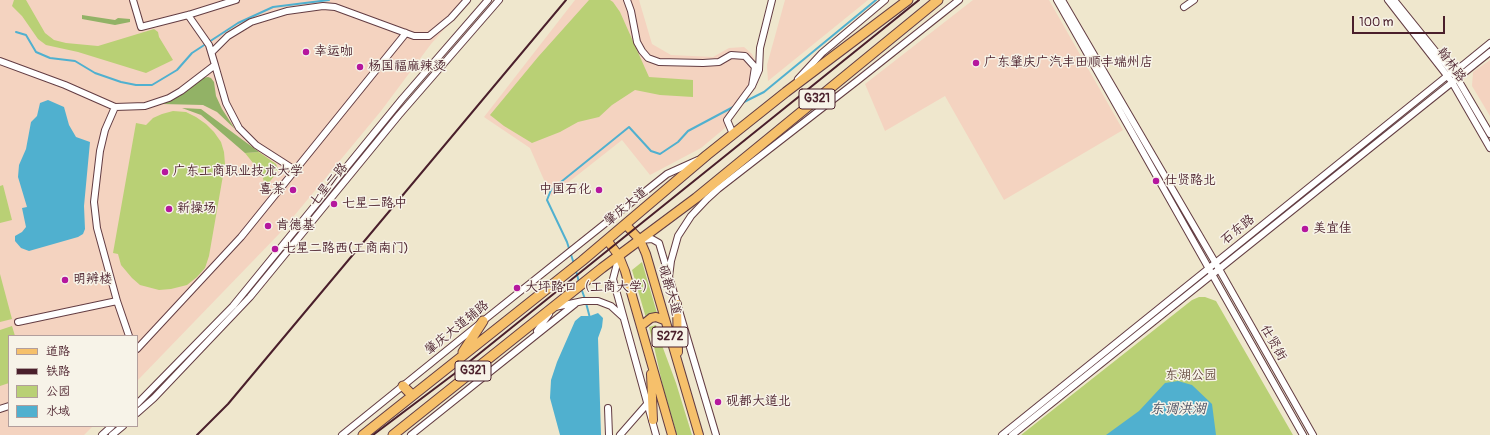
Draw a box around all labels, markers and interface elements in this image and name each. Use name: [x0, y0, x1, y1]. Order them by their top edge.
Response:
scale bar: [1354, 8, 1447, 34]
text: 100 m: [1359, 15, 1393, 30]
place label: 幸运咖: [314, 44, 353, 60]
street label: 翰林路: [1433, 45, 1469, 85]
marker: 幸运咖: [301, 47, 311, 57]
place label: 广东肇庆广汽丰田顺丰端州店: [984, 55, 1153, 71]
marker: 广东肇庆广汽丰田顺丰端州店: [971, 58, 981, 68]
place label: 杨国福麻辣烫: [368, 59, 446, 75]
marker: 杨国福麻辣烫: [355, 62, 365, 72]
road number: G321: [799, 89, 835, 109]
street label: 七星二路: [307, 160, 351, 210]
place label: 广东工商职业技术大学: [173, 164, 303, 180]
marker: 广东工商职业技术大学: [160, 167, 170, 177]
place label: 仕贤路北: [1164, 173, 1216, 189]
marker: 仕贤路北: [1151, 176, 1161, 186]
place label: 喜茶: [259, 182, 285, 198]
place label: 中国石化: [539, 182, 591, 198]
street label: 肇庆大道: [601, 184, 651, 230]
marker: 喜茶: [288, 185, 298, 195]
marker: 中国石化: [594, 185, 604, 195]
place label: 七星二路中: [342, 196, 407, 212]
marker: 七星二路中: [329, 199, 339, 209]
place label: 新操场: [177, 201, 216, 217]
marker: 新操场: [164, 204, 174, 214]
street label: 石东路: [1218, 212, 1258, 248]
place label: 肯德基: [276, 218, 315, 234]
marker: 肯德基: [263, 221, 273, 231]
place label: 美宜佳: [1313, 221, 1352, 237]
marker: 美宜佳: [1300, 224, 1310, 234]
place label: 七星二路西(工商南门): [283, 241, 409, 257]
marker: 七星二路西(工商南门): [270, 244, 280, 254]
street label: 砚都大道: [654, 263, 684, 317]
place label: 明辨楼: [73, 272, 112, 288]
marker: 明辨楼: [60, 275, 70, 285]
place label: 大坪路口（工商大学）: [525, 280, 655, 296]
marker: 大坪路口（工商大学）: [512, 283, 522, 293]
street label: 肇庆大道辅路: [422, 297, 492, 359]
street label: 仕贤街: [1256, 322, 1290, 364]
road number: S272: [652, 327, 688, 347]
legend: [8, 335, 138, 427]
text: 道路: [46, 344, 70, 359]
road number: G321: [455, 361, 491, 381]
text: 铁路: [46, 364, 70, 379]
park label: 东湖公园: [1165, 368, 1217, 384]
text: 公园: [46, 384, 70, 399]
place label: 砚都大道北: [726, 394, 791, 410]
marker: 砚都大道北: [713, 397, 723, 407]
water label: 东调洪湖: [1150, 401, 1206, 417]
text: 水域: [46, 404, 70, 419]

